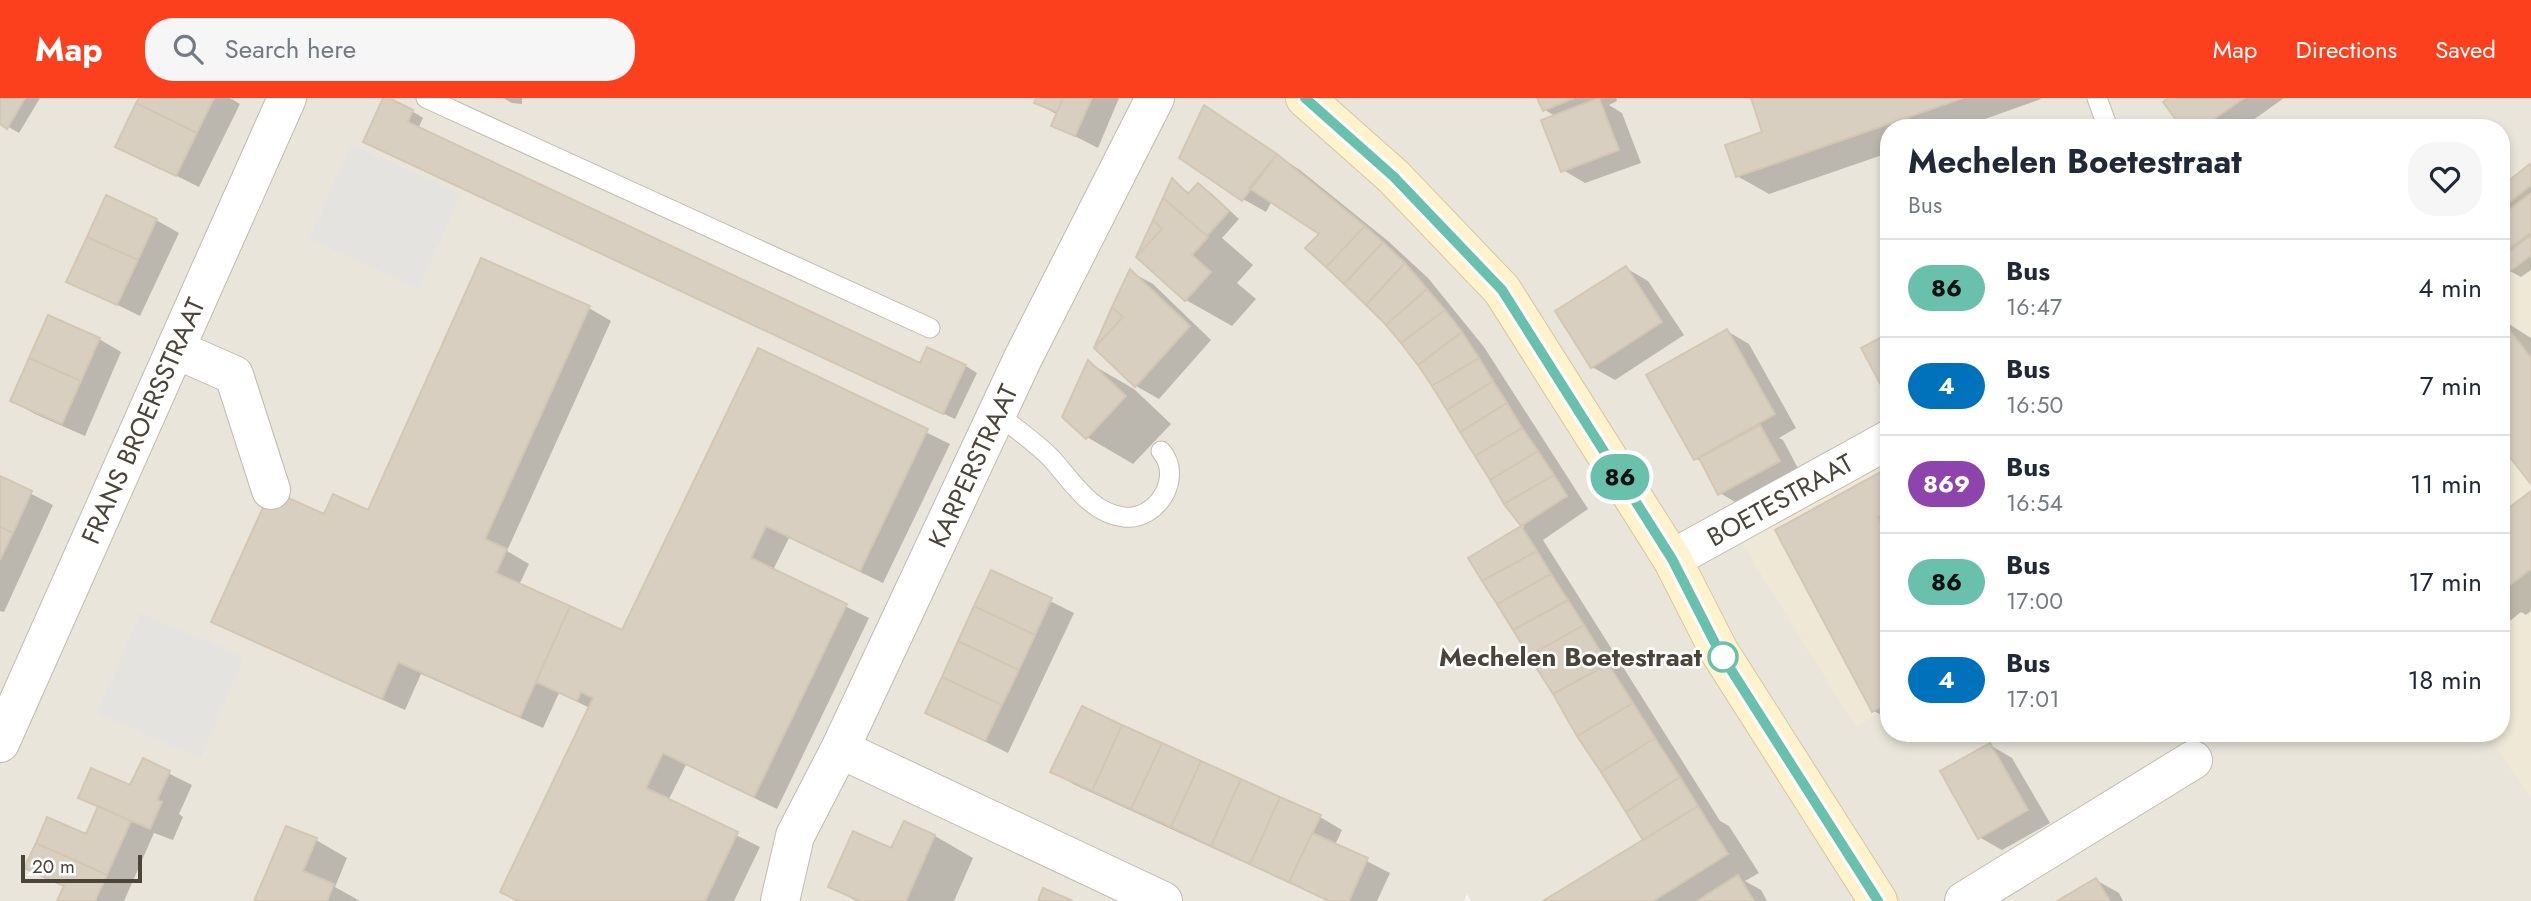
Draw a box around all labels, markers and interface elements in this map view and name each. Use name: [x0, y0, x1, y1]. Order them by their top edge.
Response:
search box: [145, 18, 635, 81]
text: Map: [35, 26, 103, 73]
icon: search: [169, 30, 207, 68]
text: Search here: [225, 30, 356, 68]
text: Map: [2213, 32, 2258, 67]
text: Directions: [2296, 32, 2397, 67]
text: Saved: [2435, 32, 2496, 67]
text: Mechelen Boetestraat: [1908, 138, 2242, 185]
button: heart: [2408, 142, 2482, 216]
text: Bus: [1908, 188, 1942, 222]
text: Bus: [2006, 252, 2050, 290]
text: 4 min: [2418, 269, 2482, 307]
text: 86: [1931, 270, 1962, 305]
text: 16:47: [2006, 290, 2062, 324]
street label: FRANS BROERSSTRAAT: [72, 292, 214, 550]
text: Bus: [2006, 350, 2050, 388]
text: 7 min: [2420, 367, 2482, 405]
text: 4: [1938, 368, 1955, 403]
street label: KARPERSTRAAT: [919, 378, 1027, 554]
text: 16:50: [2006, 388, 2063, 422]
street label: BOETESTRAAT: [1700, 444, 1860, 556]
text: Bus: [2006, 448, 2050, 486]
line badge: 86: [1588, 454, 1652, 500]
text: 86: [1604, 459, 1636, 494]
text: 11 min: [2410, 465, 2482, 503]
text: 869: [1923, 466, 1970, 501]
text: 16:54: [2006, 486, 2063, 520]
text: Bus: [2006, 546, 2050, 584]
text: 17 min: [2408, 563, 2482, 601]
text: 86: [1931, 564, 1962, 599]
text: 17:00: [2006, 584, 2063, 618]
place label: Mechelen Boetestraat: [1439, 638, 1703, 676]
marker: Mechelen Boetestraat: [1708, 642, 1738, 672]
text: Bus: [2006, 644, 2050, 682]
text: 18 min: [2408, 661, 2482, 699]
text: 4: [1938, 662, 1955, 697]
text: 17:01: [2006, 682, 2059, 716]
scale bar: [21, 852, 142, 884]
text: 20 m: [32, 853, 75, 880]

